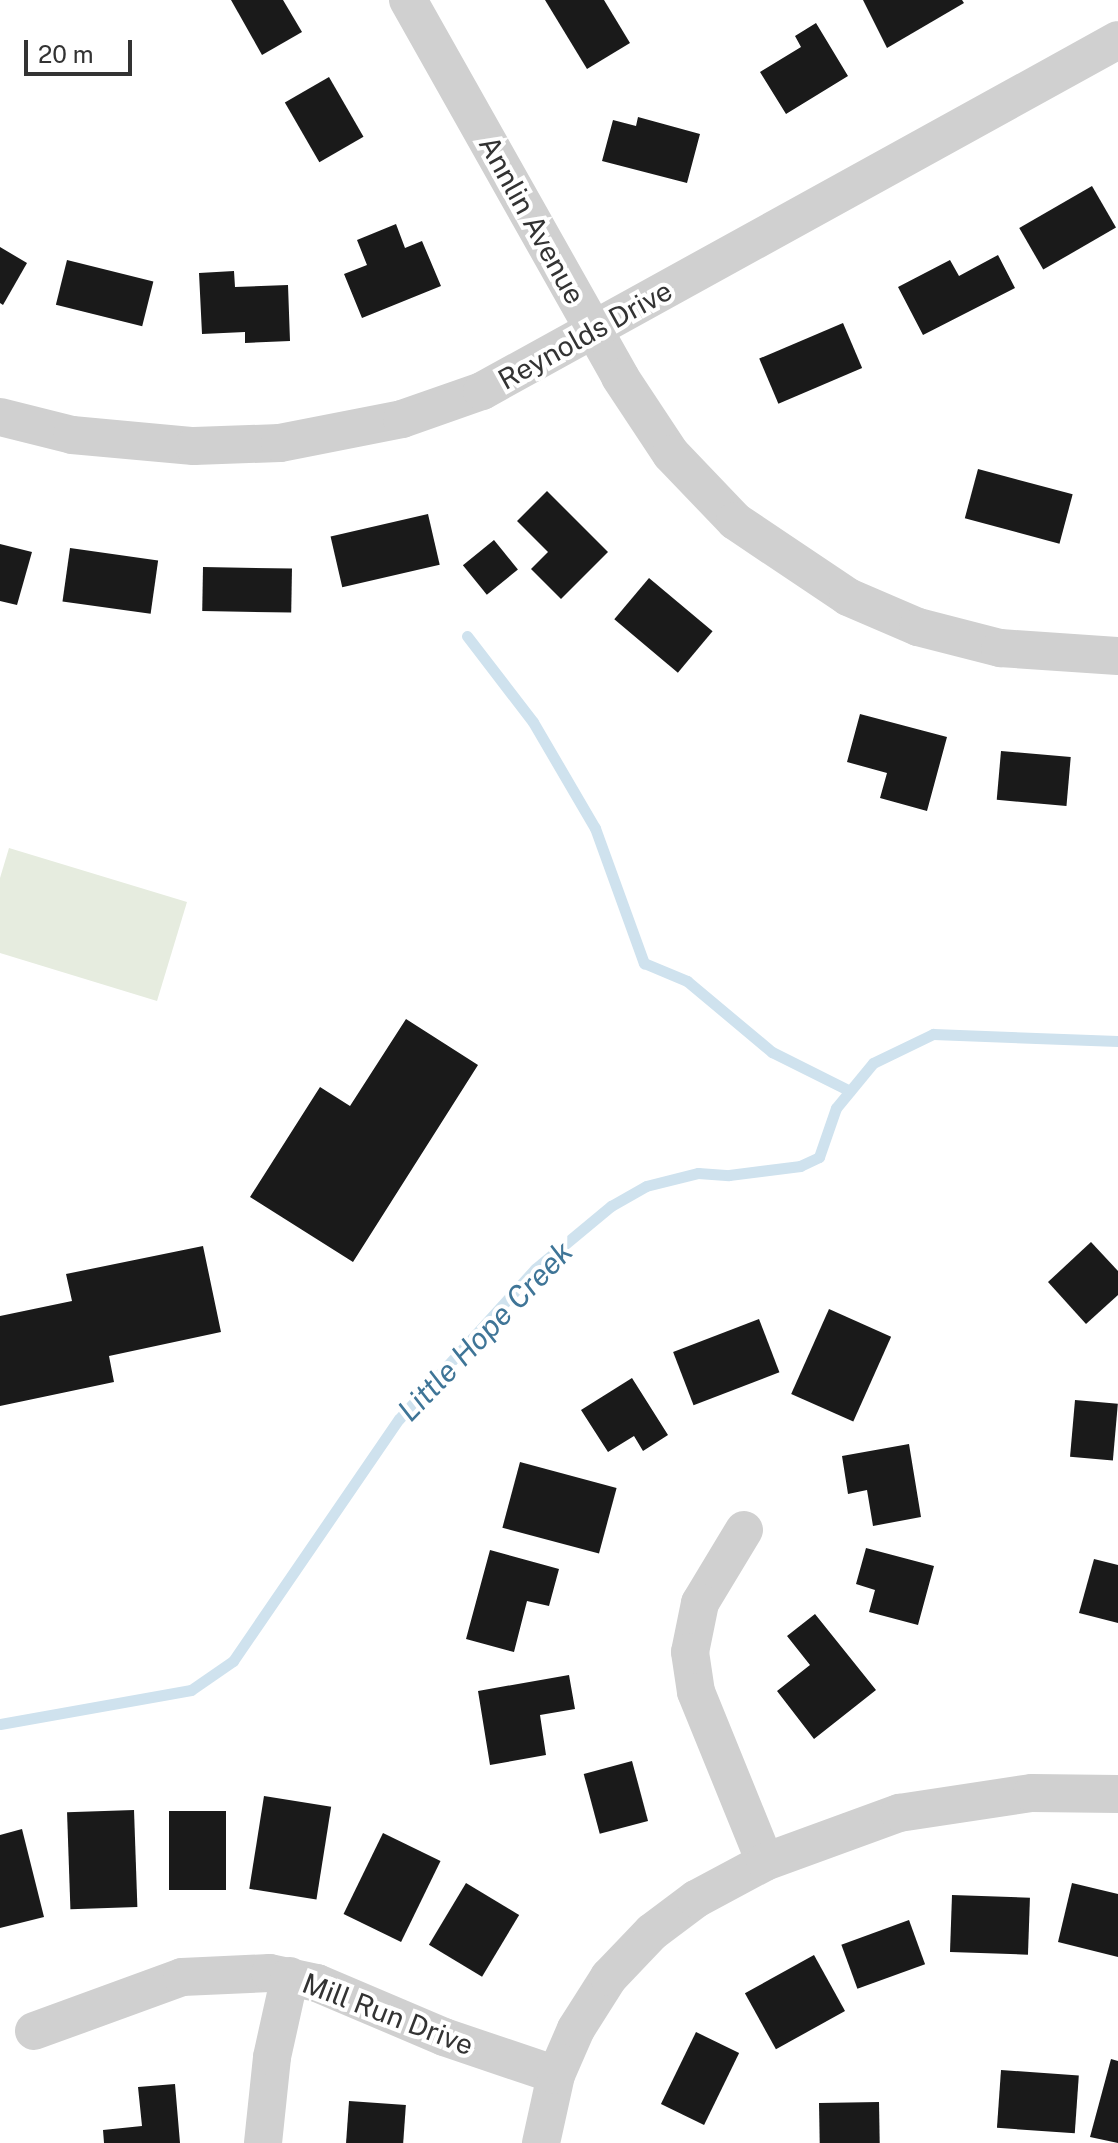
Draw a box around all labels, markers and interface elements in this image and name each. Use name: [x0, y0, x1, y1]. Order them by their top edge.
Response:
scale bar: [28, 24, 136, 74]
text: 20 m: [38, 40, 94, 68]
street label: Annlin Avenue: [472, 130, 592, 310]
street label: Reynolds Drive: [492, 273, 678, 397]
water label: Little Hope Creek: [390, 1234, 580, 1428]
street label: Mill Run Drive: [298, 1966, 478, 2062]

